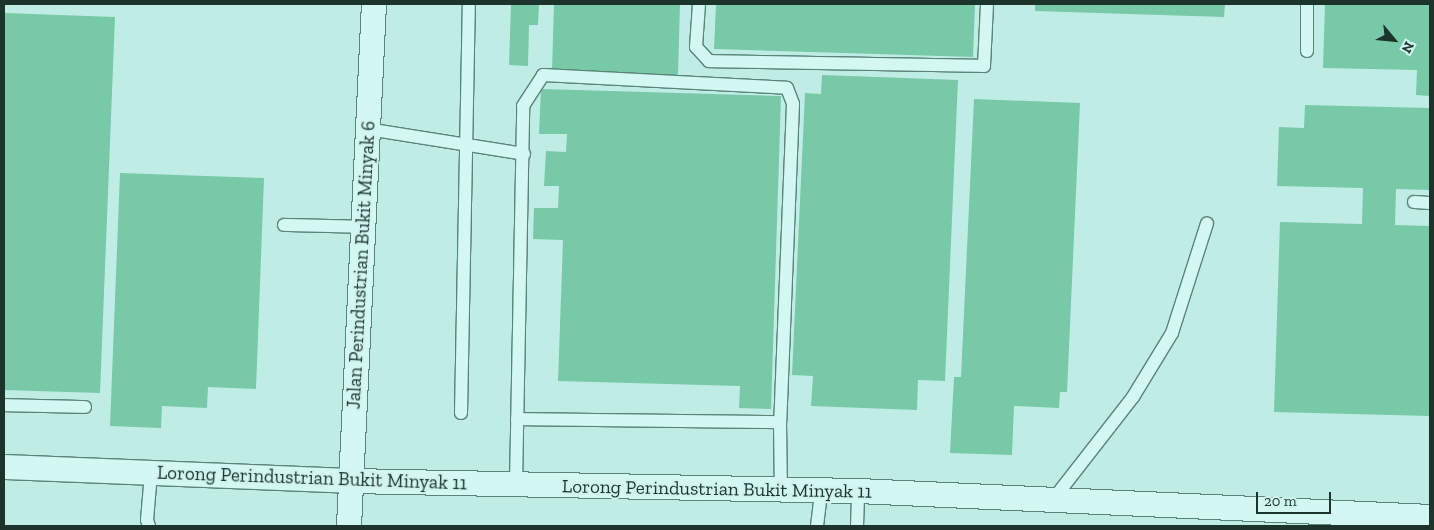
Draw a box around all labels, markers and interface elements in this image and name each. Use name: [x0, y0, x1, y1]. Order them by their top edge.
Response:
north arrow: [1369, 15, 1419, 65]
text: N: [1398, 39, 1418, 56]
street label: Jalan Perindustrian Bukit Minyak 6: [342, 120, 380, 410]
street label: Lorong Perindustrian Bukit Minyak 11: [157, 461, 467, 495]
street label: Lorong Perindustrian Bukit Minyak 11: [562, 475, 872, 503]
scale bar: [1259, 482, 1334, 514]
text: 20 m: [1264, 492, 1297, 510]

